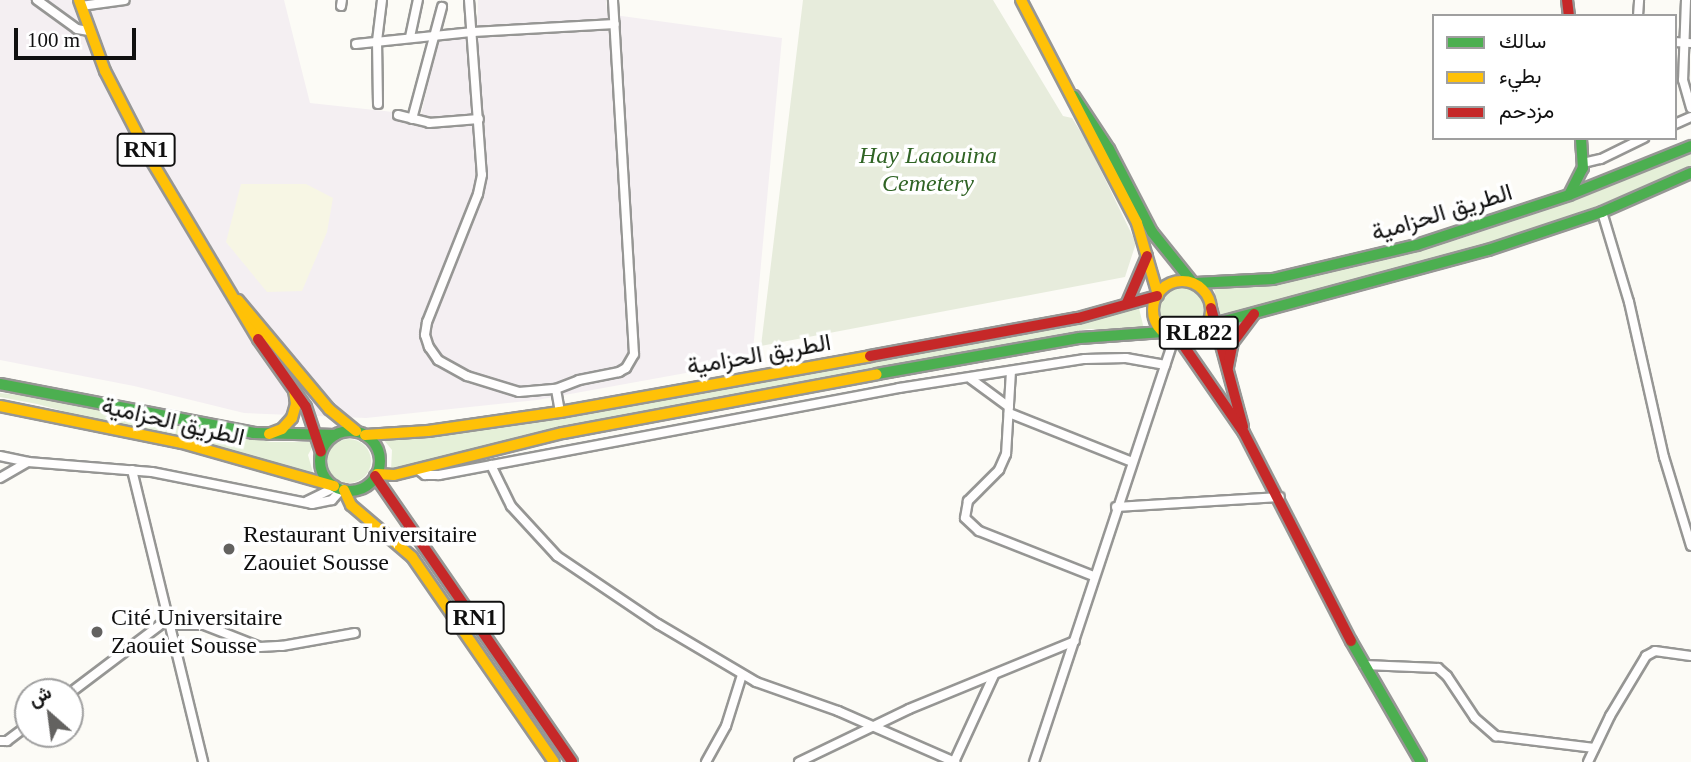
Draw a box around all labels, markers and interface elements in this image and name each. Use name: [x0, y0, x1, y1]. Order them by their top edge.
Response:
scale bar: [18, 14, 140, 58]
legend: [1432, 14, 1677, 140]
text: 100 m: [27, 28, 80, 52]
text: سالك: [1499, 29, 1546, 53]
text: بطيء: [1499, 64, 1542, 88]
text: مزدحم: [1499, 99, 1554, 123]
road number: RN1: [116, 130, 176, 169]
park label: Hay Laaouina Cemetery: [859, 142, 997, 198]
street label: الطريق الحزامية: [1368, 178, 1516, 248]
road number: RL822: [1159, 314, 1239, 352]
street label: الطريق الحزامية: [685, 328, 833, 382]
street label: الطريق الحزامية: [99, 392, 247, 452]
place label: Restaurant Universitaire Zaouiet Sousse: [243, 521, 477, 577]
marker: Restaurant Universitaire Zaouiet Sousse: [221, 541, 237, 557]
road number: RN1: [445, 598, 505, 638]
place label: Cité Universitaire Zaouiet Sousse: [111, 604, 282, 660]
marker: Cité Universitaire Zaouiet Sousse: [89, 624, 105, 640]
north arrow: [14, 678, 84, 748]
text: ش: [25, 681, 55, 710]

